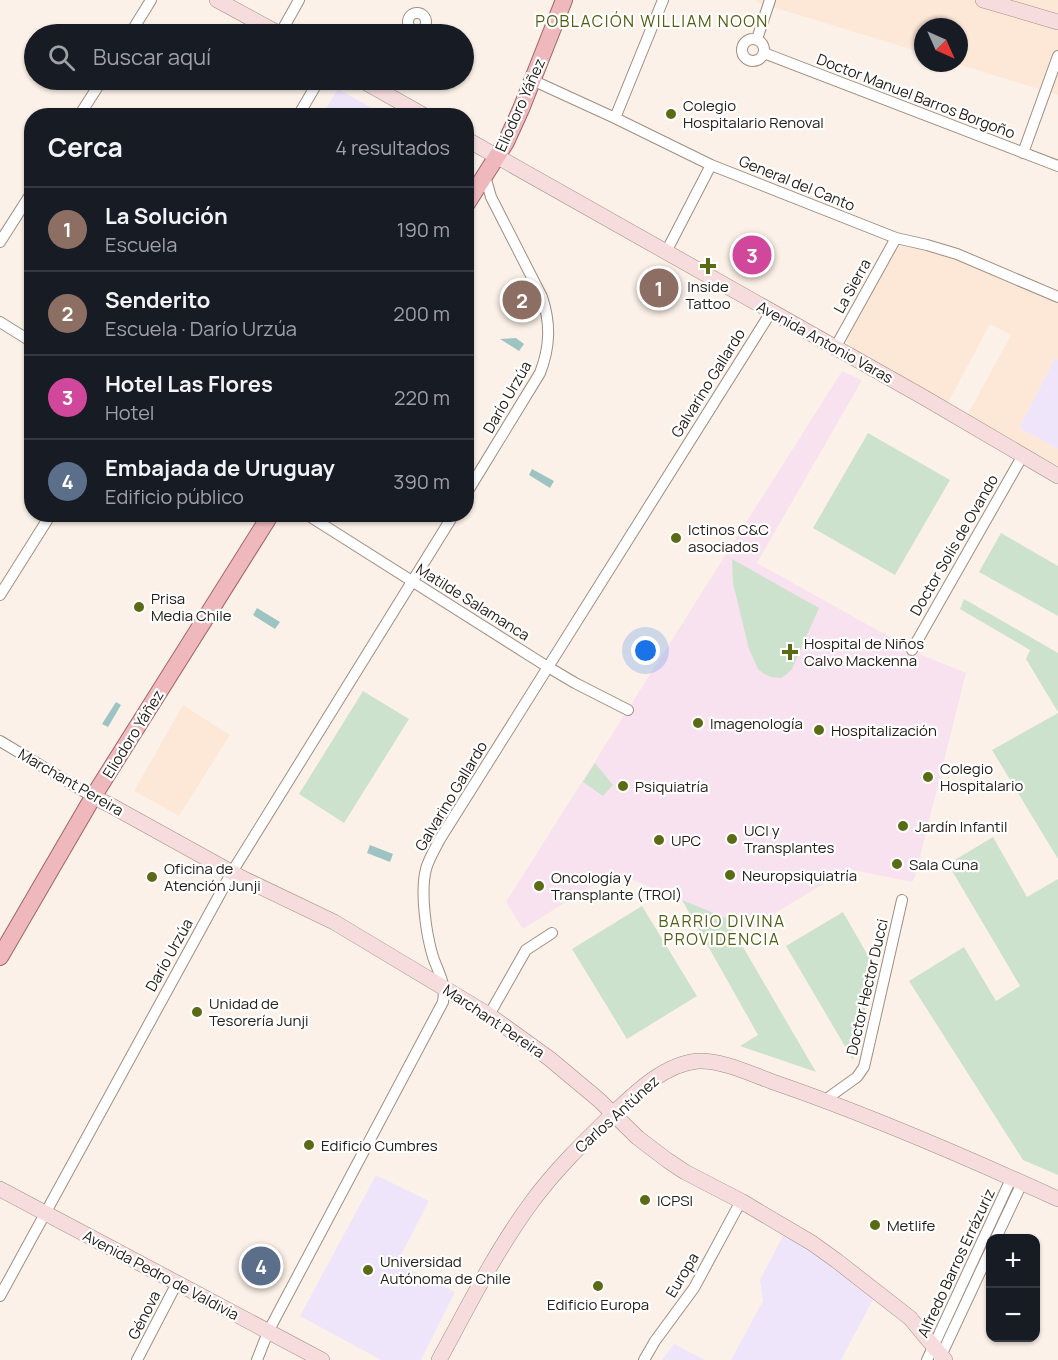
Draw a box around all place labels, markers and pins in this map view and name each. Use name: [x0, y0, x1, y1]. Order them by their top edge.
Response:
place label: Colegio Hospitalario Renoval: [683, 95, 824, 133]
marker: Colegio Hospitalario Renoval: [664, 107, 678, 121]
pin: 3: [732, 232, 771, 278]
marker: Inside Tattoo: [699, 257, 717, 275]
pin: 1: [640, 266, 678, 310]
place label: Inside Tattoo: [685, 276, 731, 314]
pin: 2: [502, 278, 542, 322]
place label: Ictinos C&C asociados: [688, 519, 769, 557]
marker: Ictinos C&C asociados: [669, 531, 683, 545]
place label: Prisa Media Chile: [151, 588, 232, 626]
marker: Prisa Media Chile: [132, 600, 146, 614]
place label: Hospital de Niños Calvo Mackenna: [804, 633, 924, 671]
marker: Hospital de Niños Calvo Mackenna: [781, 643, 799, 661]
place label: Imagenología: [710, 713, 803, 734]
marker: Imagenología: [691, 716, 705, 730]
place label: Hospitalización: [831, 720, 937, 741]
marker: Hospitalización: [812, 723, 826, 737]
place label: Colegio Hospitalario: [940, 758, 1023, 796]
marker: Colegio Hospitalario: [921, 770, 935, 784]
place label: Psiquiatría: [635, 776, 708, 797]
marker: Psiquiatría: [616, 779, 630, 793]
place label: Jardín Infantil: [915, 816, 1008, 837]
marker: Jardín Infantil: [896, 819, 910, 833]
place label: UCI y Transplantes: [744, 820, 835, 858]
place label: UPC: [671, 830, 702, 851]
marker: UCI y Transplantes: [725, 832, 739, 846]
marker: UPC: [652, 833, 666, 847]
place label: Sala Cuna: [909, 854, 978, 875]
marker: Sala Cuna: [890, 857, 904, 871]
place label: Oficina de Atención Junji: [164, 858, 261, 896]
place label: Neuropsiquiatría: [742, 865, 857, 886]
place label: Oncología y Transplante (TROI): [551, 867, 682, 905]
marker: Neuropsiquiatría: [723, 868, 737, 882]
marker: Oficina de Atención Junji: [145, 870, 159, 884]
marker: Oncología y Transplante (TROI): [532, 879, 546, 893]
place label: Unidad de Tesorería Junji: [209, 993, 309, 1031]
marker: Unidad de Tesorería Junji: [190, 1005, 204, 1019]
place label: Edificio Cumbres: [321, 1135, 438, 1156]
marker: Edificio Cumbres: [302, 1138, 316, 1152]
place label: ICPSI: [657, 1190, 693, 1211]
marker: ICPSI: [638, 1193, 652, 1207]
place label: Metlife: [887, 1215, 935, 1236]
marker: Metlife: [868, 1218, 882, 1232]
pin: 4: [242, 1244, 280, 1288]
place label: Universidad Autónoma de Chile: [380, 1251, 511, 1289]
marker: Universidad Autónoma de Chile: [361, 1263, 375, 1277]
marker: Edificio Europa: [591, 1279, 605, 1293]
place label: Edificio Europa: [547, 1294, 649, 1315]

